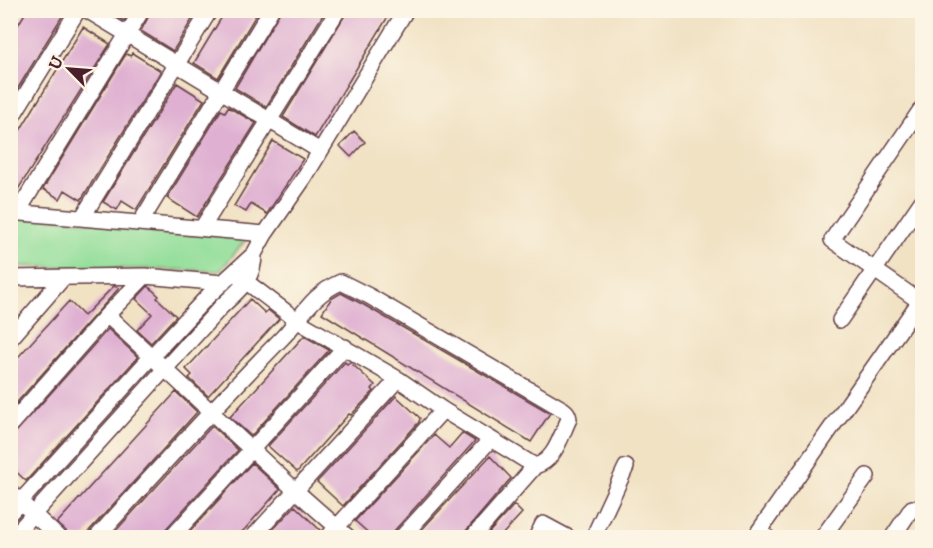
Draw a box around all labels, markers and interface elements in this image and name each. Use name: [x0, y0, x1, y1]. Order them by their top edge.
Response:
north arrow: [39, 39, 99, 99]
text: U: [45, 53, 68, 73]

